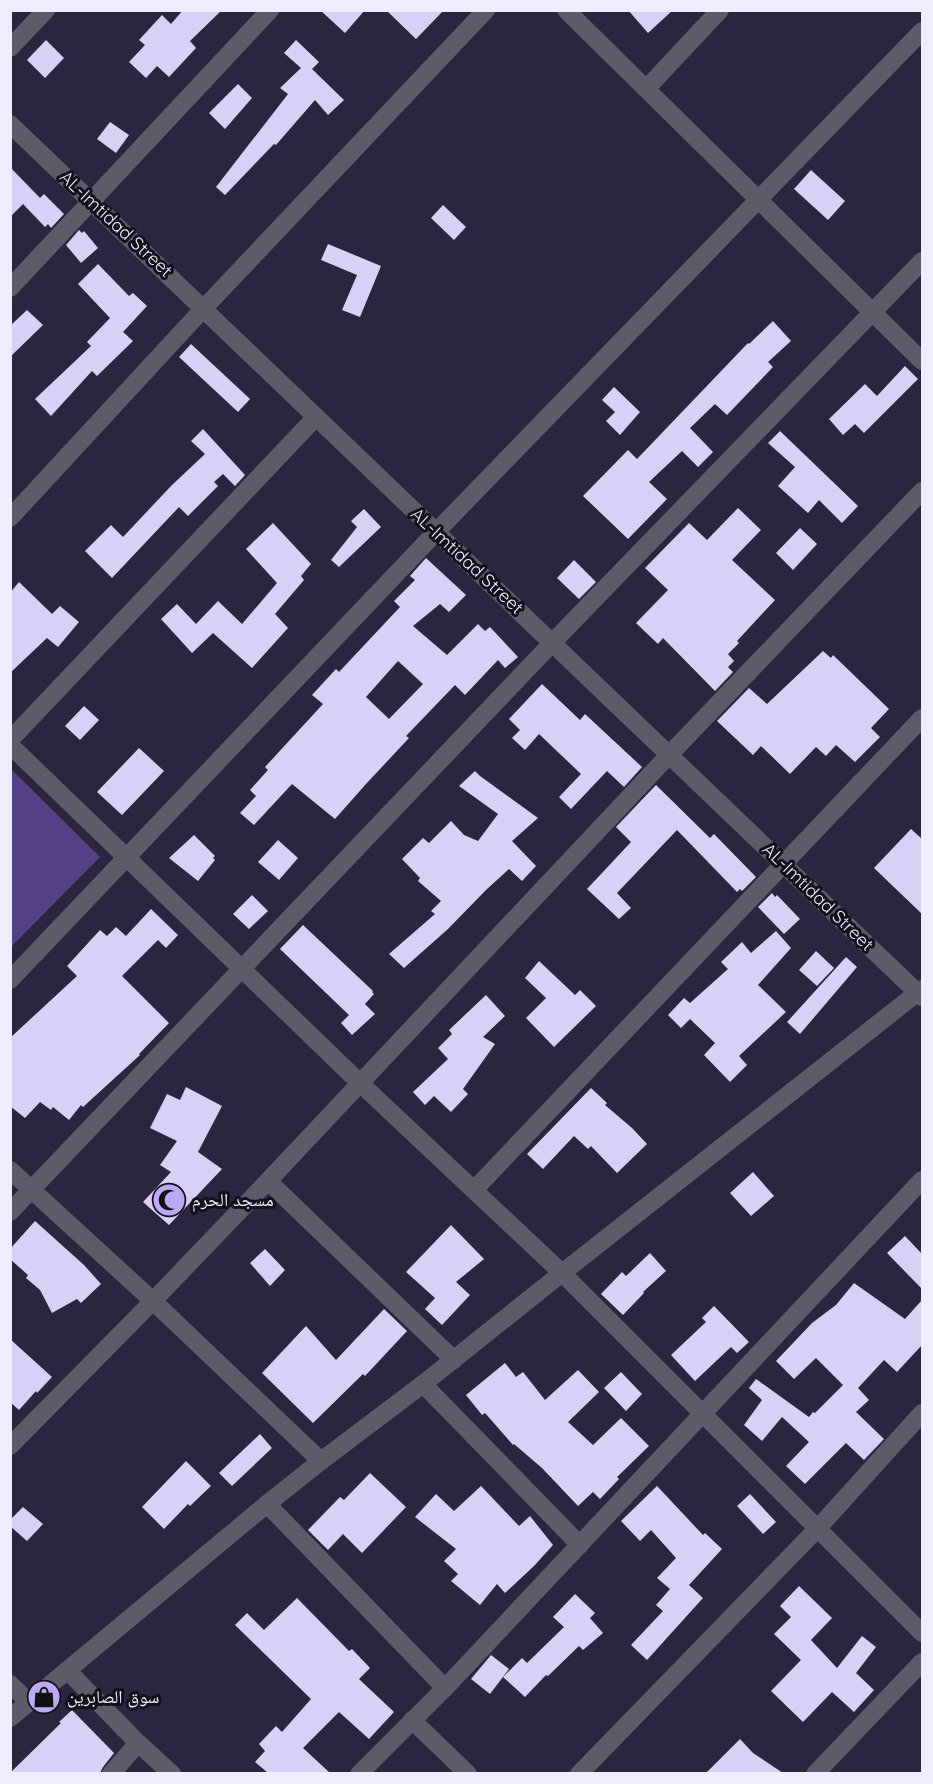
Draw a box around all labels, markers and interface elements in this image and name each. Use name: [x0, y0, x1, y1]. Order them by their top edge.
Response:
street label: AL-Imtidad Street: [55, 165, 178, 282]
street label: AL-Imtidad Street: [406, 502, 529, 619]
street label: AL-Imtidad Street: [758, 838, 879, 956]
mosque icon: مسجد الحرم: [151, 1182, 187, 1218]
place label: مسجد الحرم: [192, 1188, 274, 1212]
shop icon: سوق الصابرين: [26, 1679, 62, 1715]
place label: سوق الصابرين: [67, 1685, 159, 1708]

